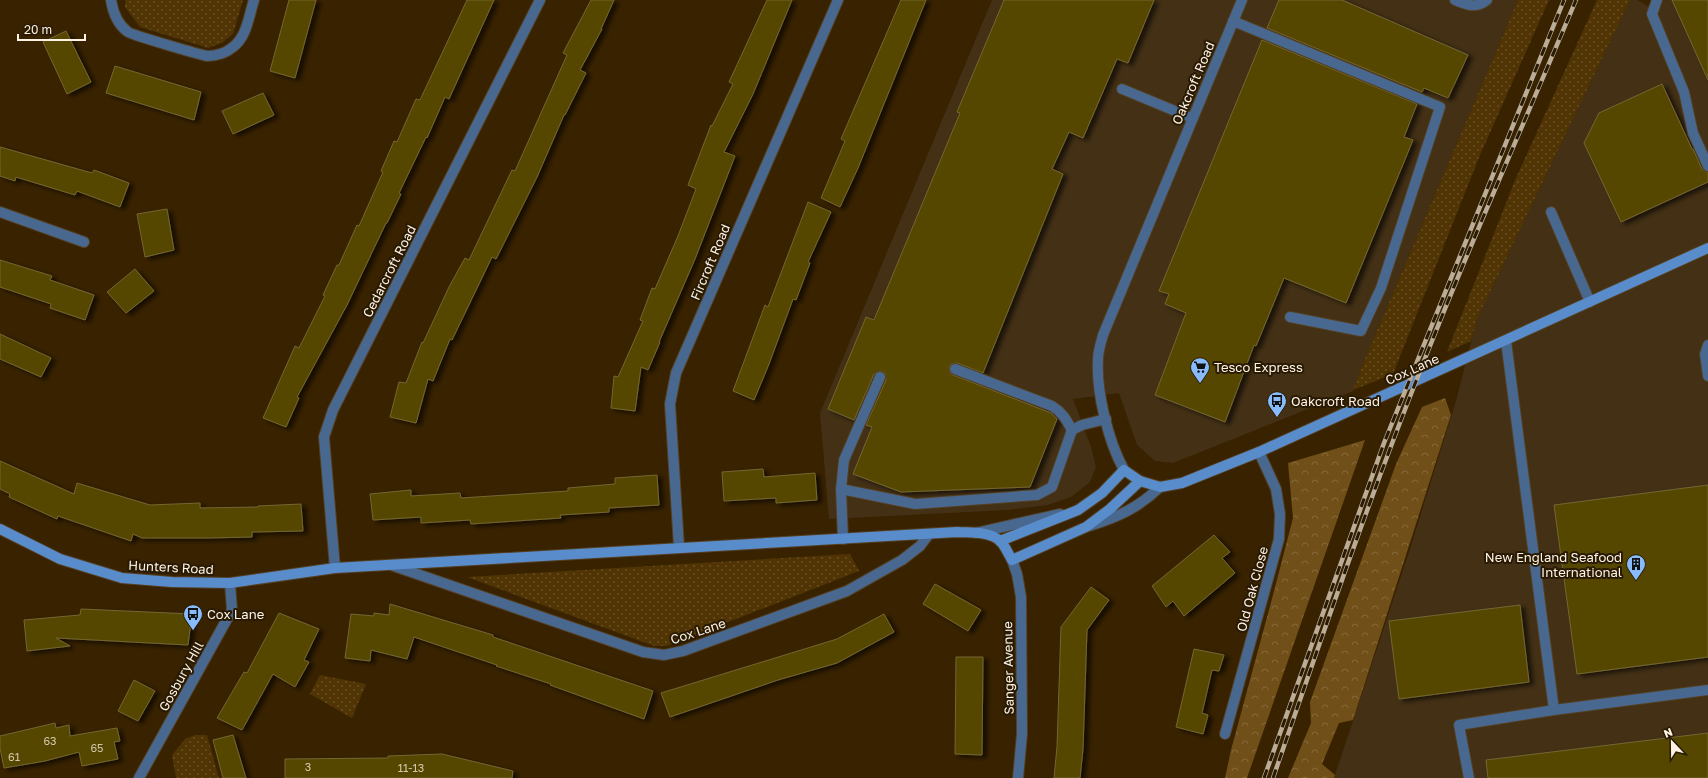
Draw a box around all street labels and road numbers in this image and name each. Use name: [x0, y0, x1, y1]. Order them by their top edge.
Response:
street label: Oakcroft Road: [1168, 39, 1218, 127]
street label: Cedarcroft Road: [359, 222, 419, 320]
street label: Fircroft Road: [687, 222, 733, 302]
street label: Cox Lane: [1383, 350, 1441, 388]
street label: Old Oak Close: [1233, 545, 1271, 633]
street label: Hunters Road: [128, 557, 214, 577]
street label: Cox Lane: [668, 615, 728, 647]
street label: Sanger Avenue: [999, 621, 1017, 715]
street label: Gosbury Hill: [155, 638, 207, 714]

